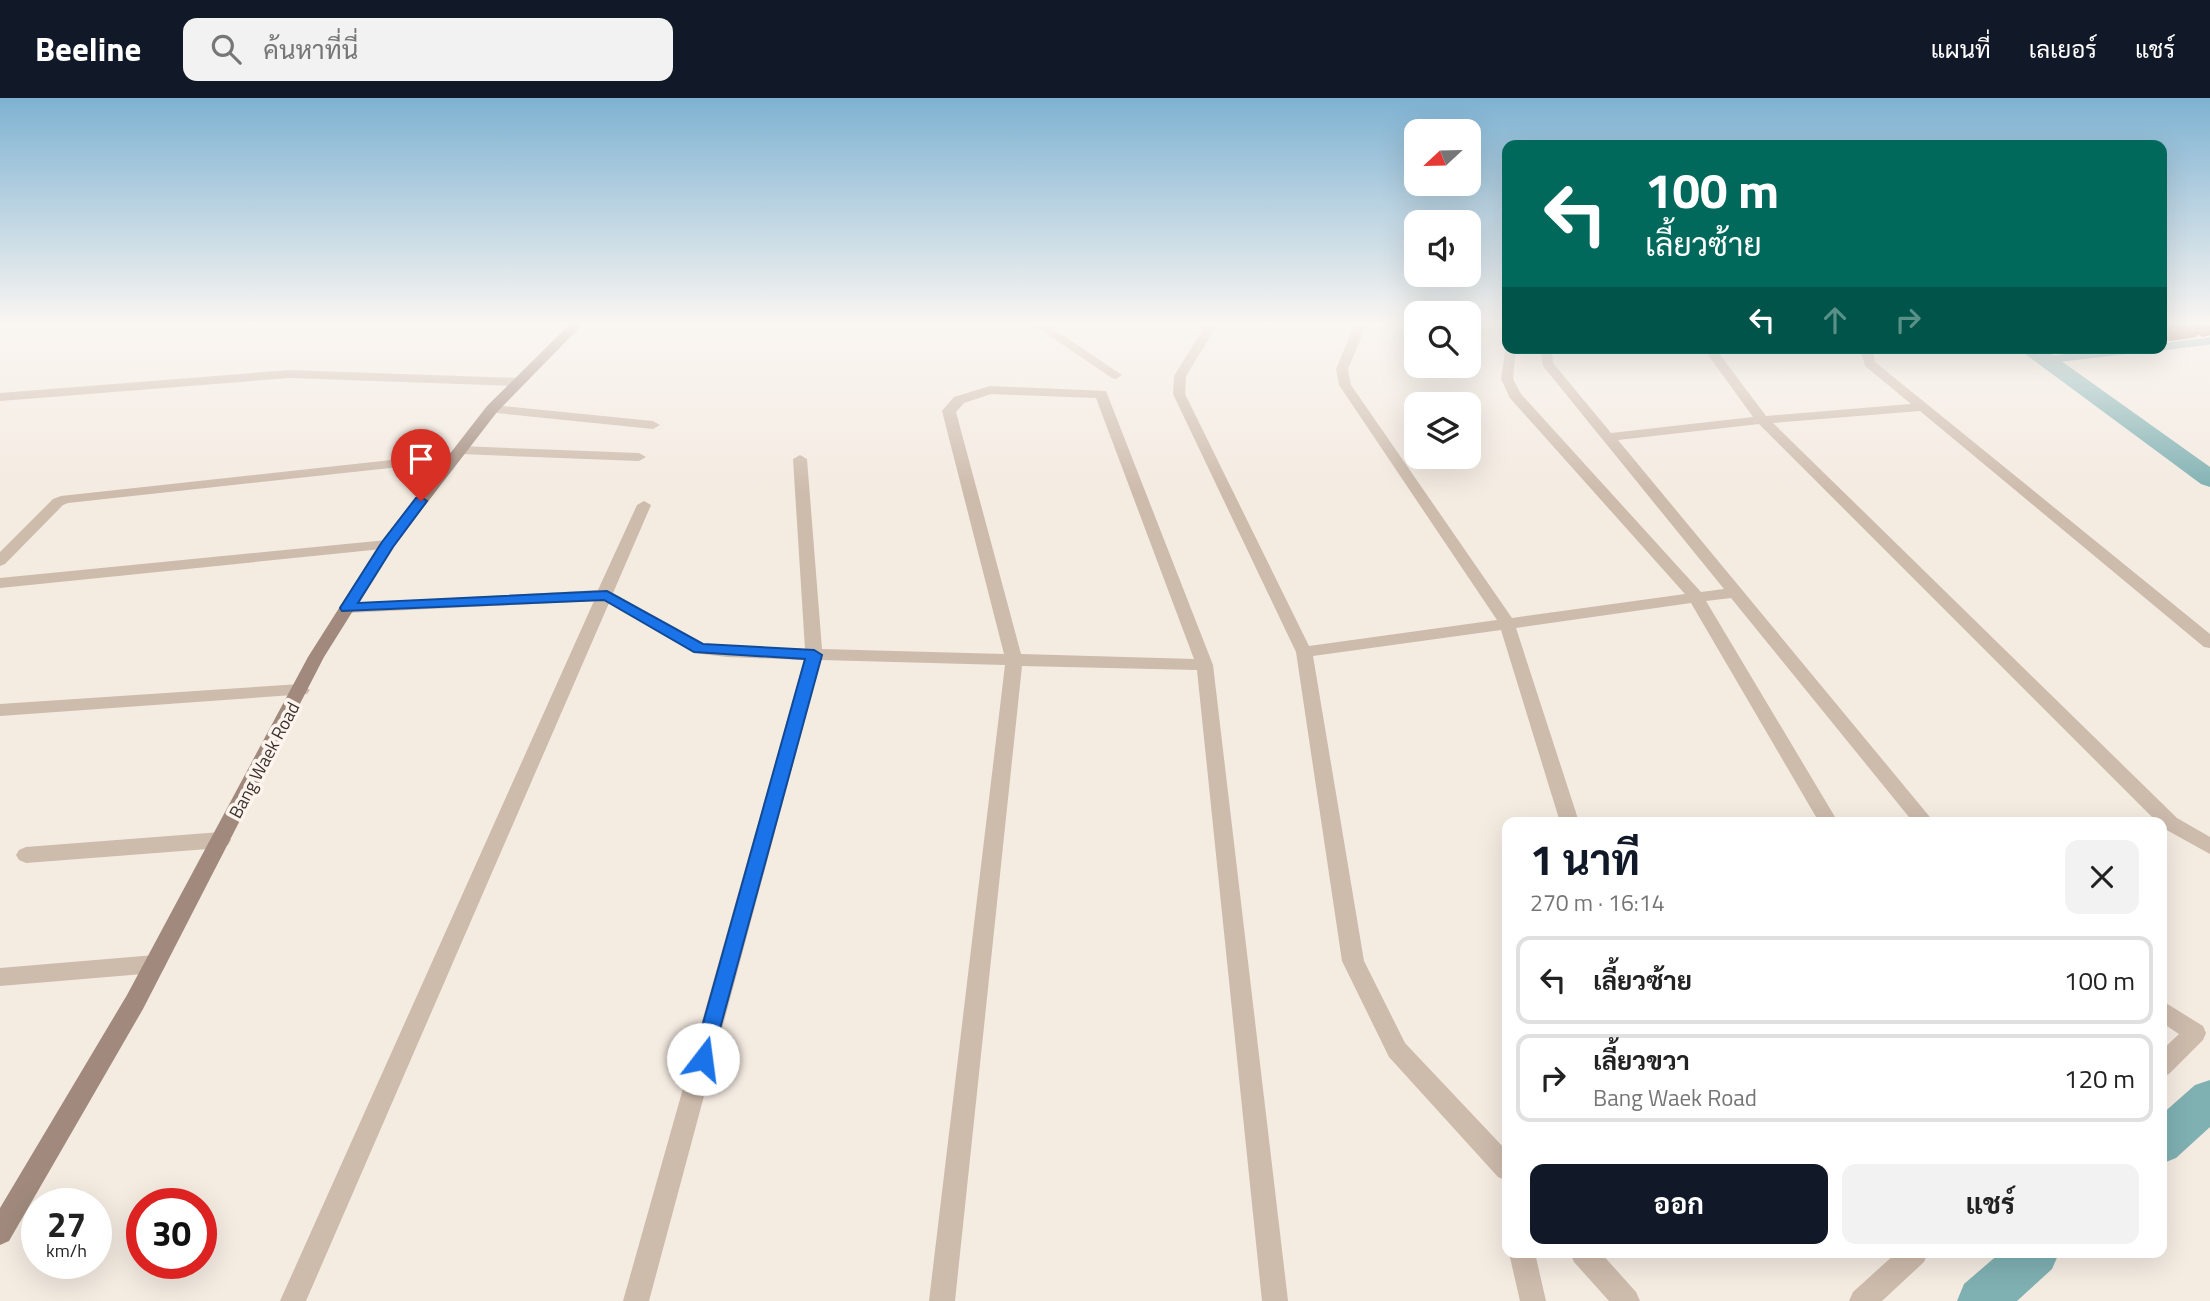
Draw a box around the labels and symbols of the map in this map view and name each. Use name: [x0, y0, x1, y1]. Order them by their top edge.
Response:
north arrow: [1404, 119, 1480, 196]
pin: [391, 429, 451, 501]
street label: Bang Waek Road: [222, 697, 306, 823]
position arrow: [666, 1022, 740, 1096]
speed limit sign: 30: [126, 1188, 217, 1279]

